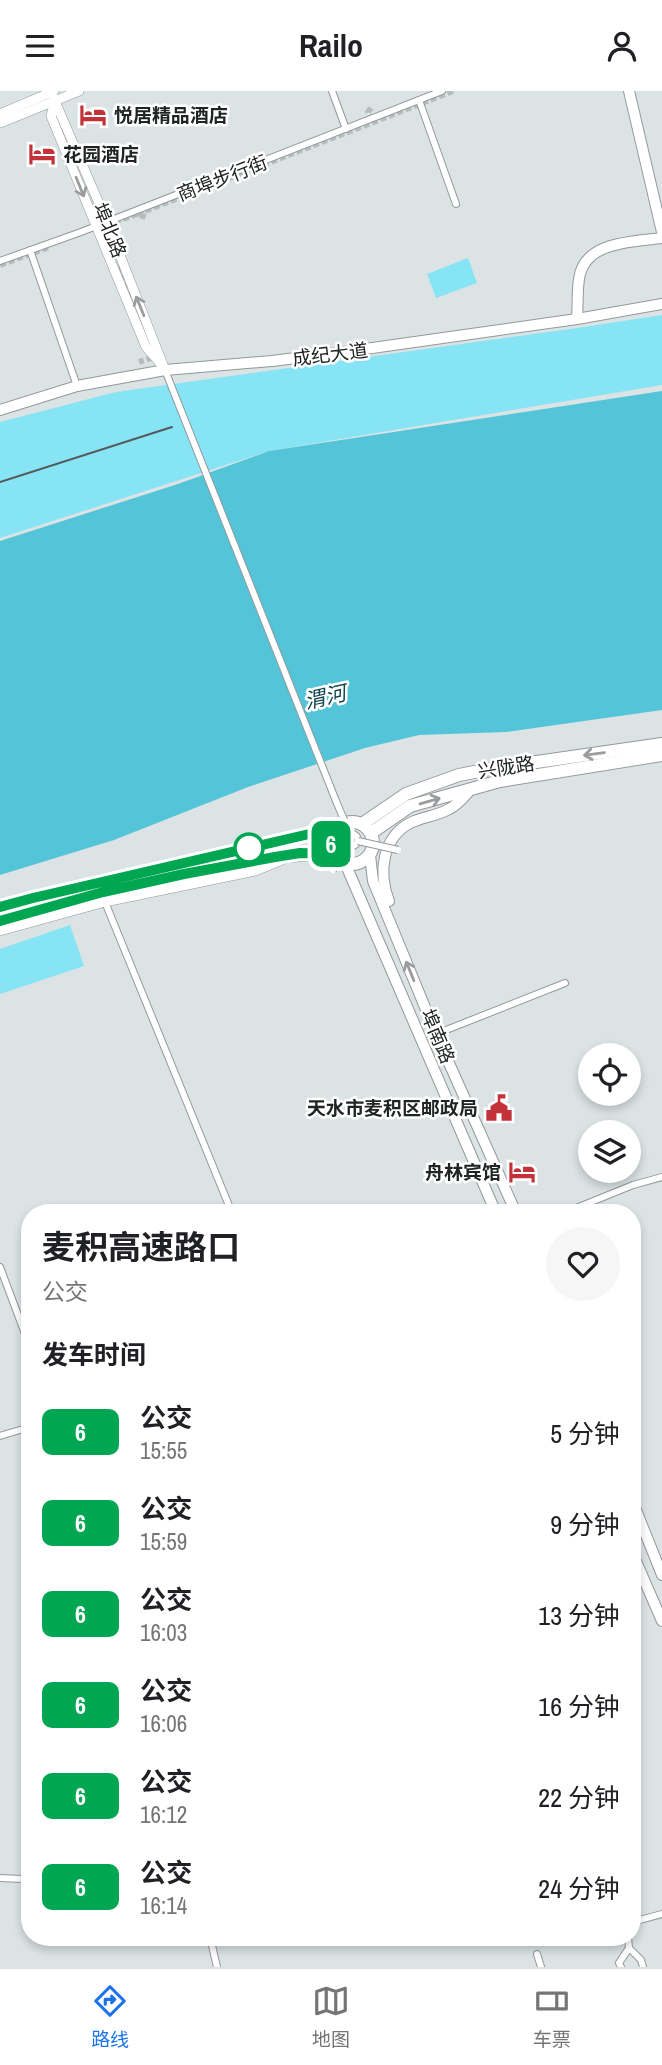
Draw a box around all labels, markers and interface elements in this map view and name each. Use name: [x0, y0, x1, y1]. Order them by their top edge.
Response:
text: Railo: [299, 24, 363, 67]
icon: menu: [21, 27, 59, 65]
icon: person: [603, 27, 641, 65]
hotel icon: 悦居精品酒店: [78, 100, 108, 130]
place label: 悦居精品酒店: [114, 102, 228, 128]
hotel icon: 花园酒店: [27, 139, 57, 169]
place label: 花园酒店: [63, 141, 139, 167]
street label: 商埠步行街: [173, 149, 271, 207]
one-way arrow: [74, 176, 87, 198]
street label: 埠北路: [87, 199, 133, 261]
one-way arrow: [132, 296, 145, 318]
street label: 成纪大道: [291, 336, 369, 372]
water label: 渭河: [301, 677, 353, 716]
one-way arrow: [584, 748, 606, 761]
street label: 兴陇路: [476, 750, 536, 784]
one-way arrow: [419, 793, 441, 806]
line badge: 6: [308, 821, 354, 867]
text: 6: [326, 828, 336, 860]
unlabelled marker: [234, 833, 264, 863]
one-way arrow: [403, 960, 416, 982]
street label: 埠南路: [415, 1005, 461, 1067]
map controls: [578, 1043, 641, 1183]
button: locate: [578, 1043, 641, 1106]
public building icon: 天水市麦积区邮政局: [484, 1093, 514, 1123]
place label: 天水市麦积区邮政局: [307, 1095, 478, 1121]
button: layers: [578, 1120, 641, 1183]
hotel icon: 舟林宾馆: [507, 1157, 537, 1187]
place label: 舟林宾馆: [425, 1159, 501, 1185]
text: 麦积高速路口: [42, 1225, 240, 1269]
button: heart: [546, 1227, 620, 1301]
text: 公交: [42, 1276, 88, 1307]
text: 发车时间: [42, 1337, 146, 1372]
text: 公交: [140, 1400, 192, 1435]
text: 6: [75, 1416, 86, 1448]
text: 5 分钟: [550, 1416, 620, 1451]
text: 15:55: [140, 1435, 187, 1466]
text: 公交: [140, 1491, 192, 1526]
text: 6: [75, 1507, 86, 1539]
text: 9 分钟: [550, 1507, 620, 1542]
text: 15:59: [140, 1526, 187, 1557]
text: 公交: [140, 1582, 192, 1617]
text: 6: [75, 1598, 86, 1630]
text: 13 分钟: [538, 1598, 620, 1633]
text: 16:03: [140, 1617, 187, 1648]
text: 公交: [140, 1673, 192, 1708]
text: 6: [75, 1689, 86, 1721]
text: 16 分钟: [538, 1689, 620, 1724]
text: 16:06: [140, 1708, 187, 1739]
text: 公交: [140, 1764, 192, 1799]
text: 6: [75, 1780, 86, 1812]
text: 22 分钟: [538, 1780, 620, 1815]
text: 16:12: [140, 1799, 187, 1830]
text: 公交: [140, 1855, 192, 1890]
text: 6: [75, 1871, 86, 1903]
text: 24 分钟: [538, 1871, 620, 1906]
text: 16:14: [140, 1890, 187, 1921]
tab: 路线: [91, 1982, 129, 2052]
tab: 地图: [312, 1982, 350, 2052]
tab: 车票: [533, 1982, 571, 2052]

